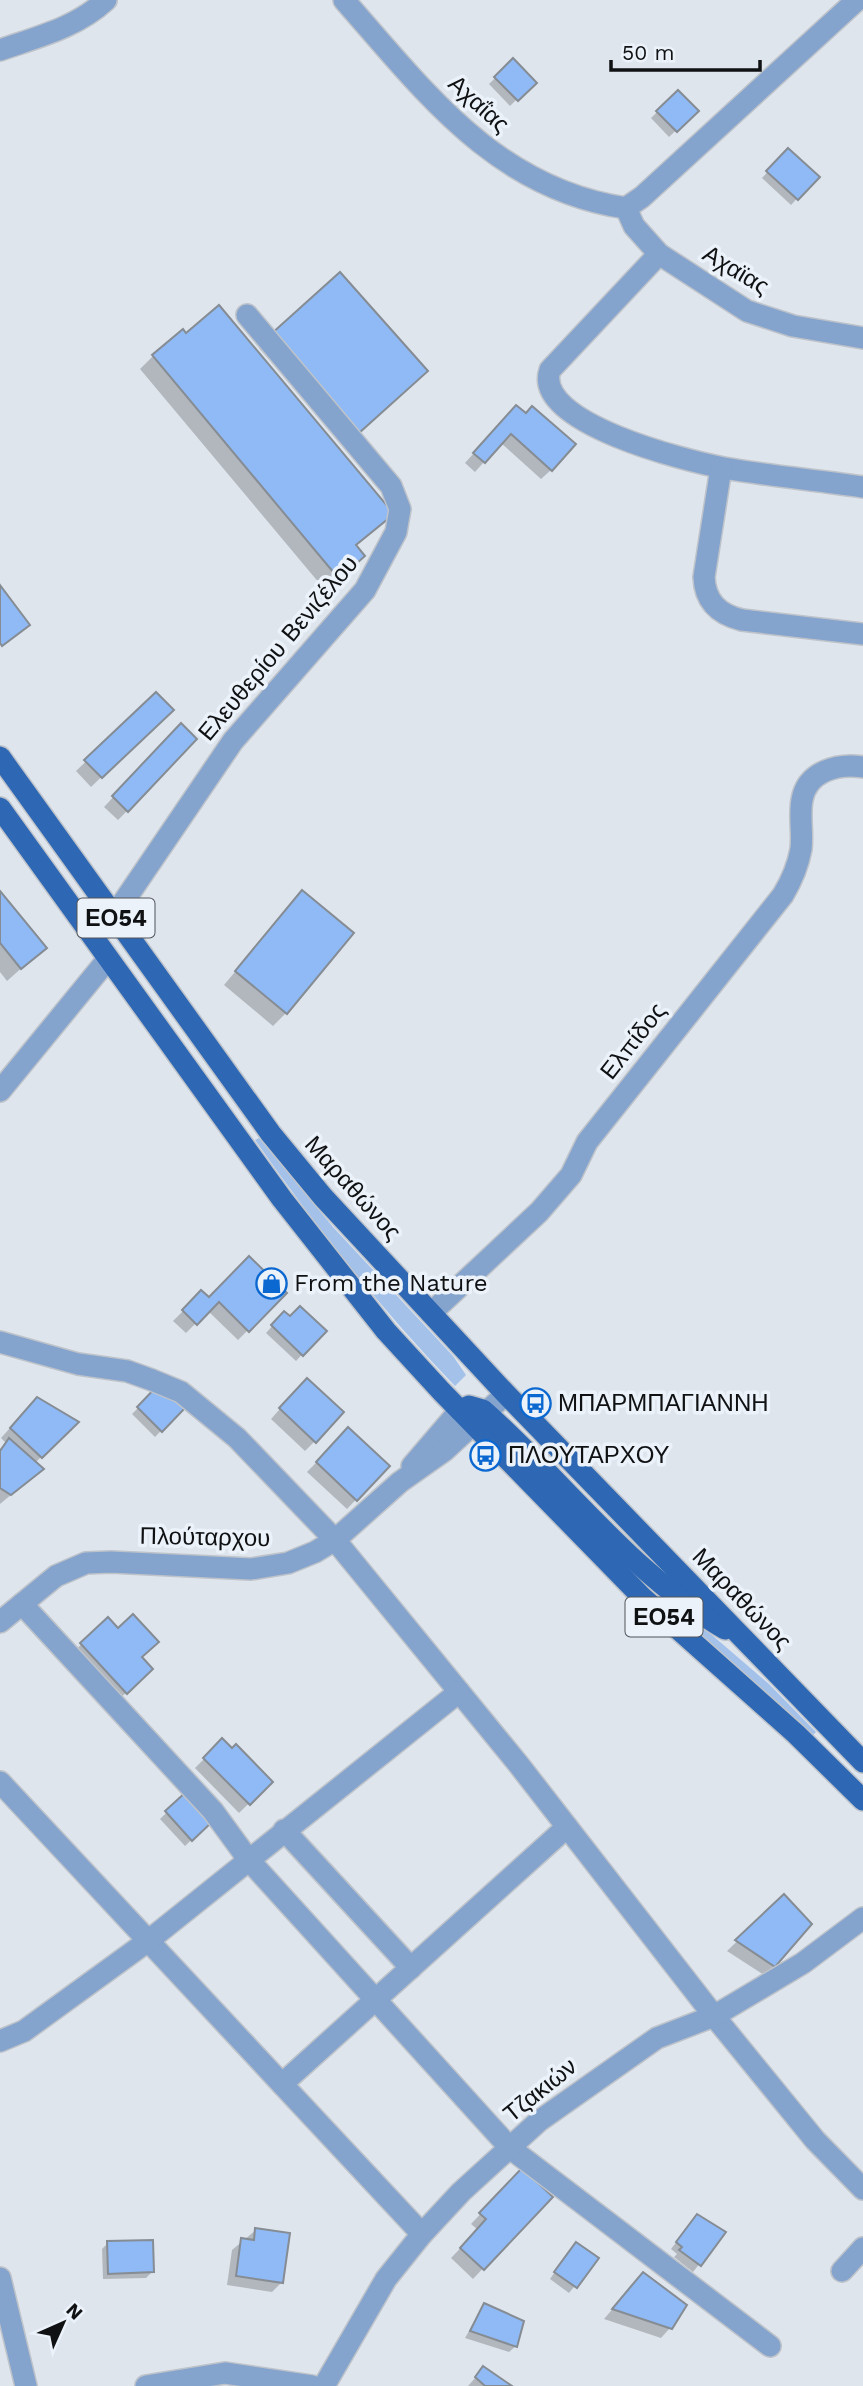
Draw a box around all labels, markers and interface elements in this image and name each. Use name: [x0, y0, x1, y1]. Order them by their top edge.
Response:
scale bar: [611, 28, 760, 72]
text: 50 m: [622, 40, 674, 65]
street label: Αχαΐας: [443, 69, 515, 139]
street label: Αχαϊας: [698, 239, 774, 301]
street label: Ελευθερίου Βενιζέλου: [192, 550, 364, 746]
road number: ΕΟ54: [78, 898, 154, 937]
street label: Ελπίδος: [594, 997, 672, 1085]
street label: Μαραθώνος: [299, 1130, 407, 1246]
shop icon: From the Nature: [254, 1266, 288, 1300]
place label: From the Nature: [294, 1269, 488, 1297]
bus stop icon: ΜΠΑΡΜΠΑΓΙΑΝΝΗ: [518, 1386, 552, 1420]
place label: ΜΠΑΡΜΠΑΓΙΑΝΝΗ: [558, 1389, 769, 1417]
bus stop icon: ΠΛΟΥΤΑΡΧΟΥ: [468, 1438, 502, 1472]
place label: ΠΛΟΥΤΑΡΧΟΥ: [508, 1441, 670, 1469]
street label: Πλούταρχου: [139, 1522, 271, 1552]
street label: Μαραθώνος: [687, 1542, 797, 1656]
road number: ΕΟ54: [626, 1598, 702, 1636]
street label: Τζακιών: [498, 2052, 582, 2128]
north arrow: [28, 2288, 98, 2358]
text: N: [62, 2298, 88, 2324]

